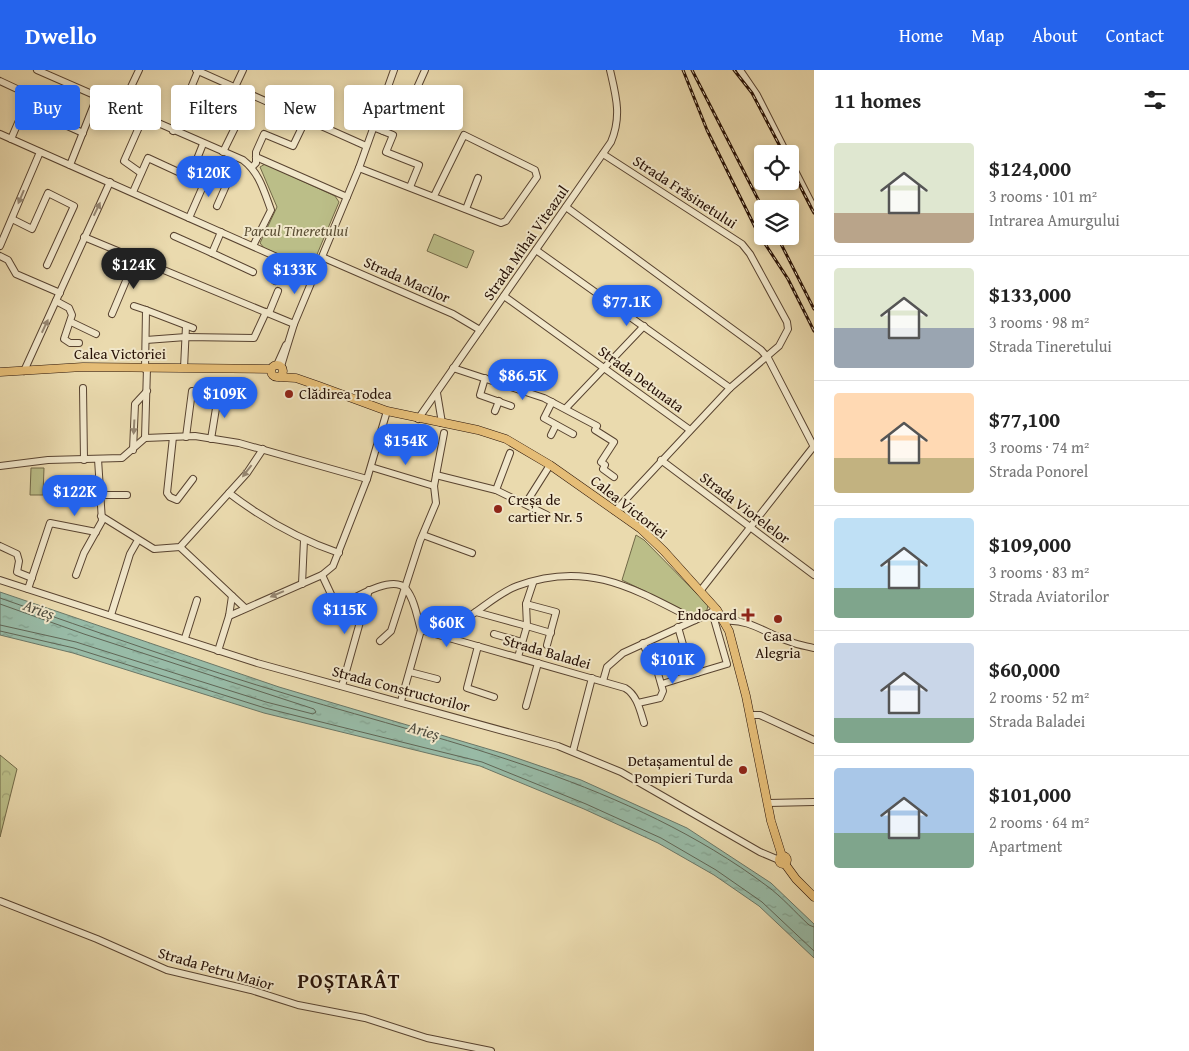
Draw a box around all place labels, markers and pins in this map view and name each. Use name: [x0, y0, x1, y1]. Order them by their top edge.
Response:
pin: $120K: [174, 156, 244, 198]
pin: $124K: [99, 248, 169, 290]
pin: $133K: [260, 252, 330, 295]
pin: $77.1K: [586, 284, 668, 327]
pin: $86.5K: [482, 358, 564, 401]
pin: $109K: [190, 376, 260, 419]
place label: Clădirea Todea: [299, 383, 392, 404]
marker: Clădirea Todea: [283, 388, 295, 400]
pin: $154K: [371, 424, 441, 466]
pin: $122K: [40, 474, 110, 517]
place label: Creșa de cartier Nr. 5: [508, 489, 583, 527]
marker: Creșa de cartier Nr. 5: [492, 503, 504, 515]
pin: $115K: [310, 592, 380, 635]
place label: Endocard: [678, 604, 737, 625]
pin: $60K: [417, 606, 477, 648]
marker: Endocard: [741, 608, 755, 622]
marker: Casa Alegria: [772, 613, 784, 625]
place label: Casa Alegria: [755, 625, 801, 663]
pin: $101K: [638, 642, 708, 685]
place label: Detașamentul de Pompieri Turda: [628, 750, 733, 788]
marker: Detașamentul de Pompieri Turda: [737, 764, 749, 776]

